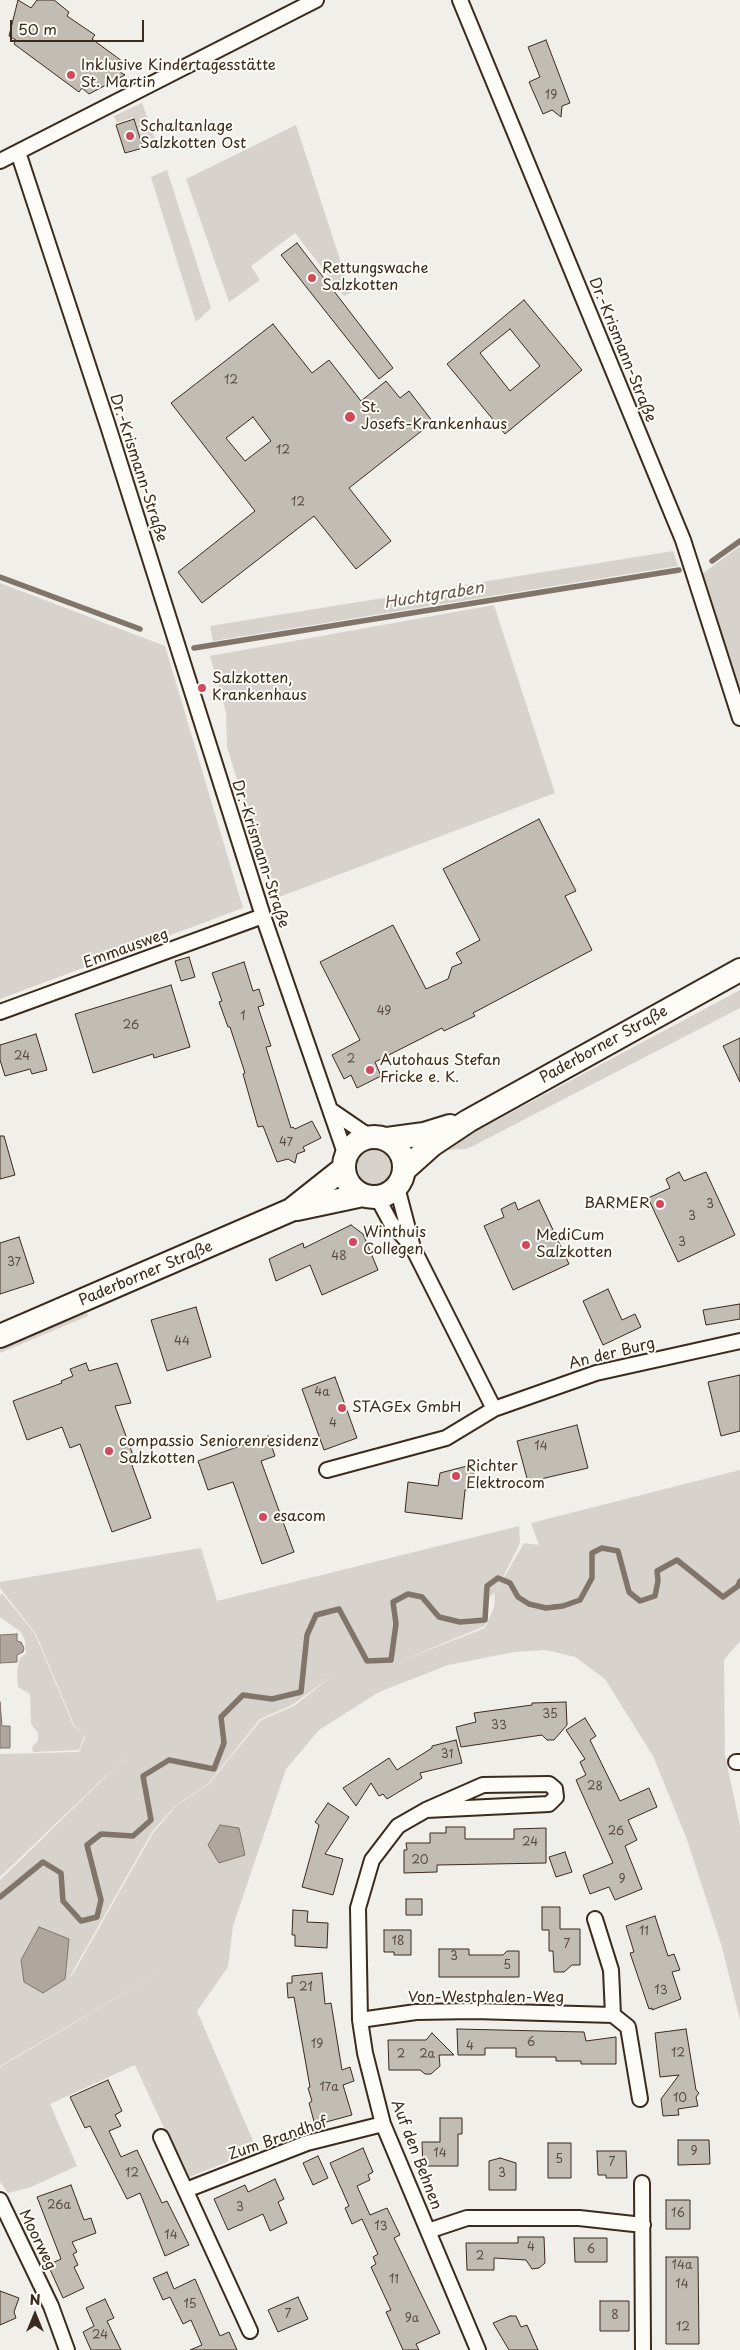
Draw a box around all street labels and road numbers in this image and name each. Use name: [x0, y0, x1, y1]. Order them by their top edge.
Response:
street label: Dr.-Krismann-Straße: [585, 275, 659, 425]
street label: Dr.-Krismann-Straße: [106, 392, 170, 544]
street label: Dr.-Krismann-Straße: [228, 778, 292, 930]
street label: Emmausweg: [81, 925, 171, 973]
street label: Paderborner Straße: [537, 1002, 671, 1088]
street label: Paderborner Straße: [76, 1238, 216, 1310]
street label: An der Burg: [567, 1335, 657, 1373]
street label: Von-Westphalen-Weg: [408, 1989, 564, 2007]
street label: Auf den Behnen: [387, 2098, 445, 2212]
street label: Zum Brandhof: [226, 2114, 330, 2164]
street label: Moorweg: [15, 2207, 59, 2273]

